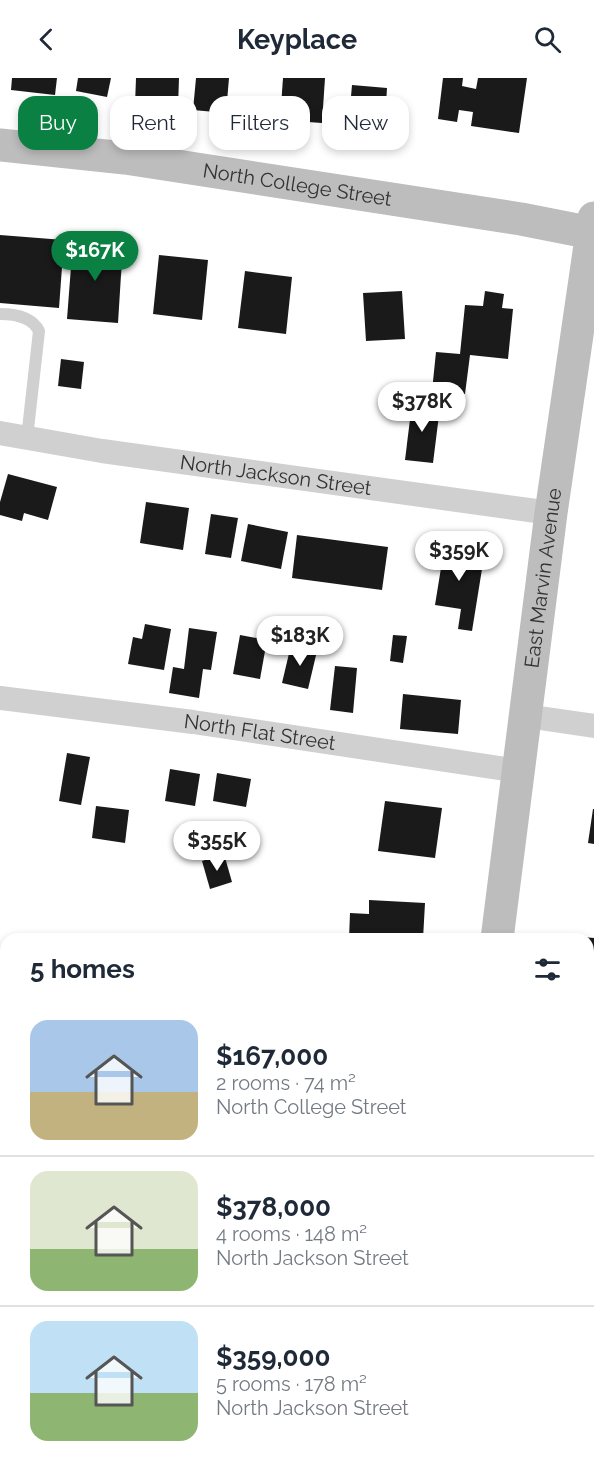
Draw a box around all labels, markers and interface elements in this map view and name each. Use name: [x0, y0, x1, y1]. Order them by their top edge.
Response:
icon: back: [30, 23, 63, 56]
icon: search: [531, 23, 564, 56]
text: Keyplace: [237, 24, 357, 55]
chip: Buy: [18, 96, 98, 150]
chip: Rent: [110, 96, 197, 150]
chip: Filters: [209, 96, 310, 150]
chip: New: [322, 96, 409, 150]
street label: North College Street: [201, 158, 394, 211]
pin: $167K: [53, 231, 137, 282]
text: $167K: [65, 238, 125, 262]
pin: $378K: [380, 382, 464, 433]
text: $378K: [392, 389, 452, 413]
street label: North Jackson Street: [179, 450, 373, 500]
street label: East Marvin Avenue: [519, 486, 567, 669]
pin: $359K: [417, 531, 501, 582]
text: $359K: [429, 538, 489, 562]
pin: $183K: [258, 616, 342, 667]
text: $183K: [270, 623, 330, 647]
street label: North Flat Street: [183, 709, 338, 755]
pin: $355K: [175, 821, 259, 872]
text: $355K: [187, 828, 247, 852]
icon: filters: [531, 953, 564, 986]
text: 5 homes: [30, 954, 135, 984]
text: $167,000: [216, 1041, 328, 1071]
icon: home: [78, 1044, 150, 1116]
text: 2 rooms · 74 m²: [216, 1071, 356, 1095]
text: North College Street: [216, 1095, 407, 1119]
text: $378,000: [216, 1192, 331, 1222]
icon: home: [78, 1195, 150, 1267]
text: 4 rooms · 148 m²: [216, 1222, 367, 1246]
text: North Jackson Street: [216, 1246, 409, 1270]
text: $359,000: [216, 1342, 331, 1372]
icon: home: [78, 1345, 150, 1417]
text: 5 rooms · 178 m²: [216, 1372, 367, 1396]
text: North Jackson Street: [216, 1396, 409, 1420]

